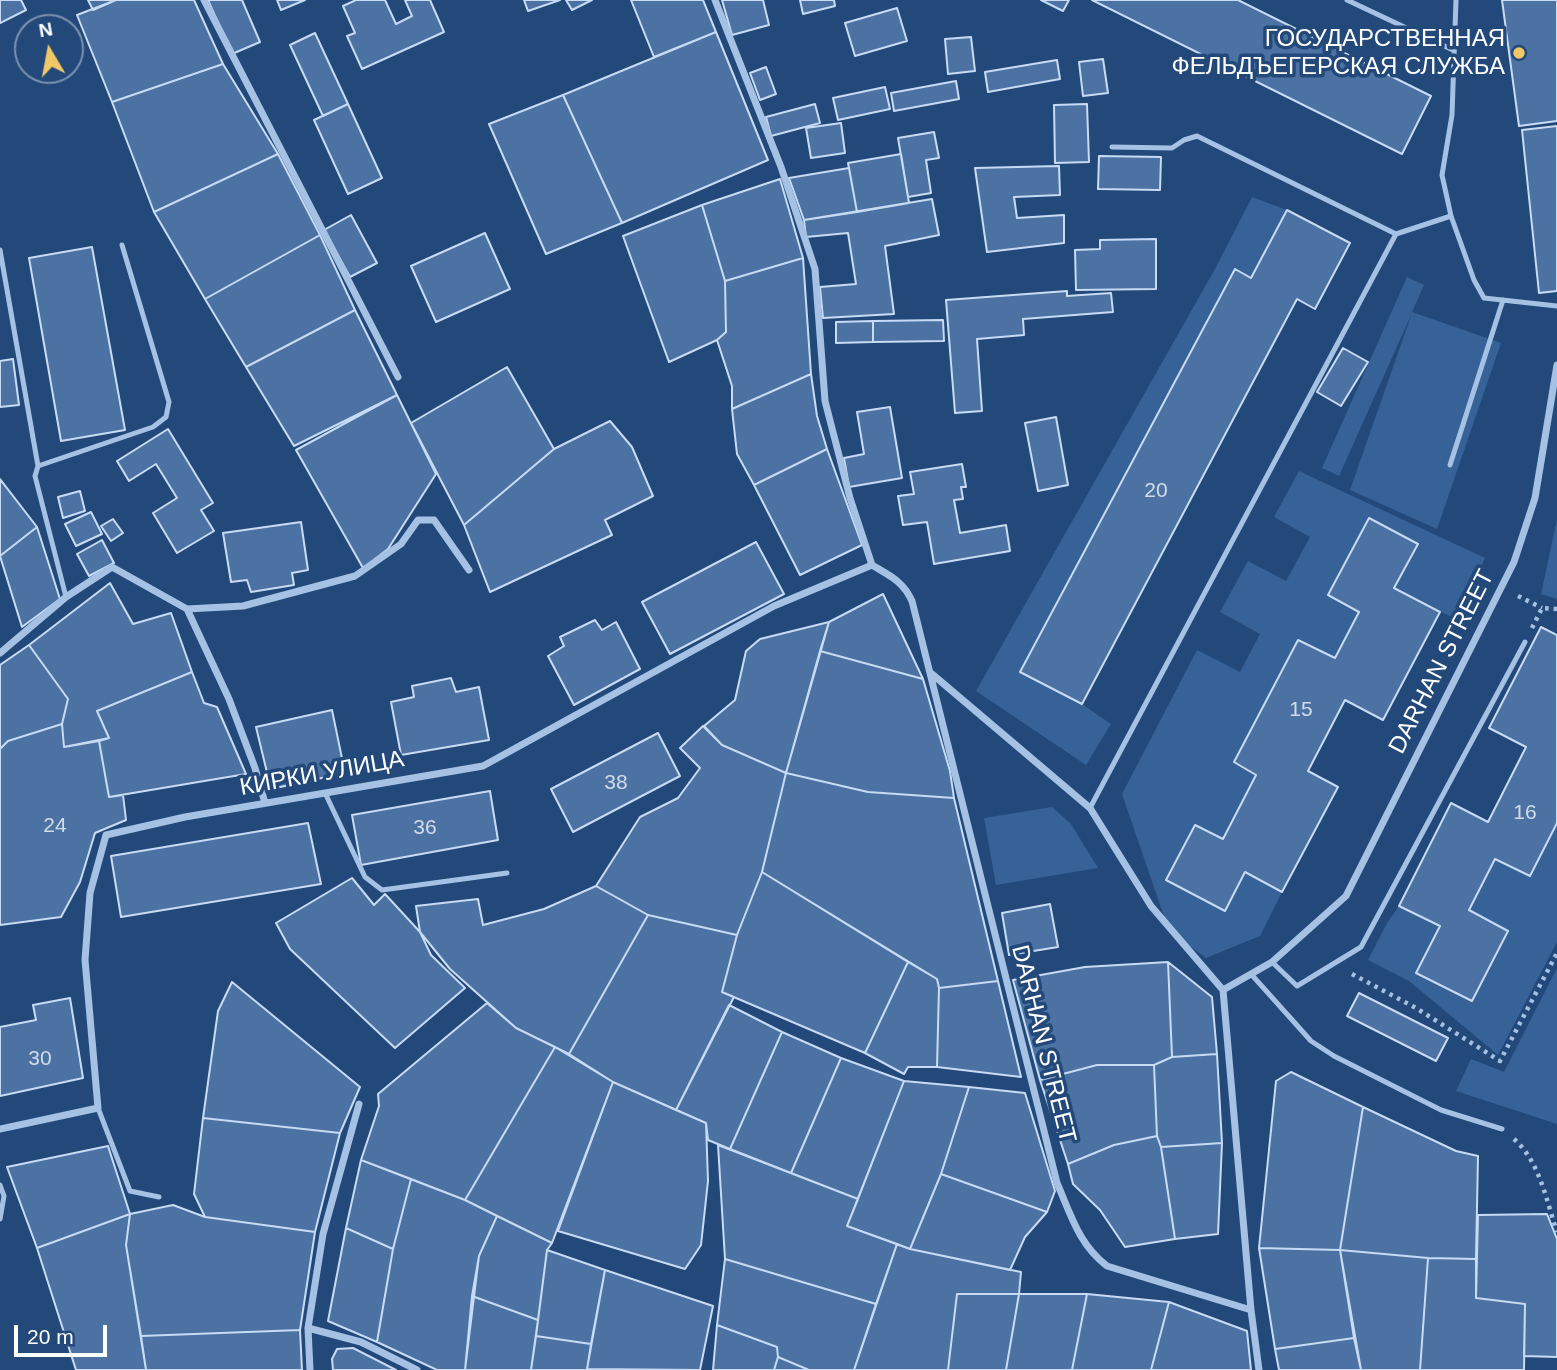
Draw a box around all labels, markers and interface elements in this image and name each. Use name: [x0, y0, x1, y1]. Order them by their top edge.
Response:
north arrow: [14, 14, 84, 84]
text: N: [37, 18, 54, 41]
place label: ГОСУДАРСТВЕННАЯ ФЕЛЬДЪЕГЕРСКАЯ СЛУЖБА: [1172, 25, 1505, 81]
marker: ГОСУДАРСТВЕННАЯ ФЕЛЬДЪЕГЕРСКАЯ СЛУЖБА: [1511, 45, 1527, 61]
house number: 20: [1144, 478, 1168, 504]
street label: DARHAN STREET: [1383, 565, 1501, 759]
house number: 15: [1289, 697, 1313, 723]
street label: КИРКИ УЛИЦА: [238, 745, 406, 803]
house number: 38: [604, 770, 628, 796]
house number: 16: [1513, 800, 1537, 826]
house number: 24: [43, 813, 67, 839]
house number: 36: [413, 815, 437, 841]
street label: DARHAN STREET: [1005, 942, 1081, 1146]
house number: 30: [28, 1046, 52, 1072]
scale bar: [18, 1310, 110, 1354]
text: 20 m: [27, 1325, 74, 1348]

